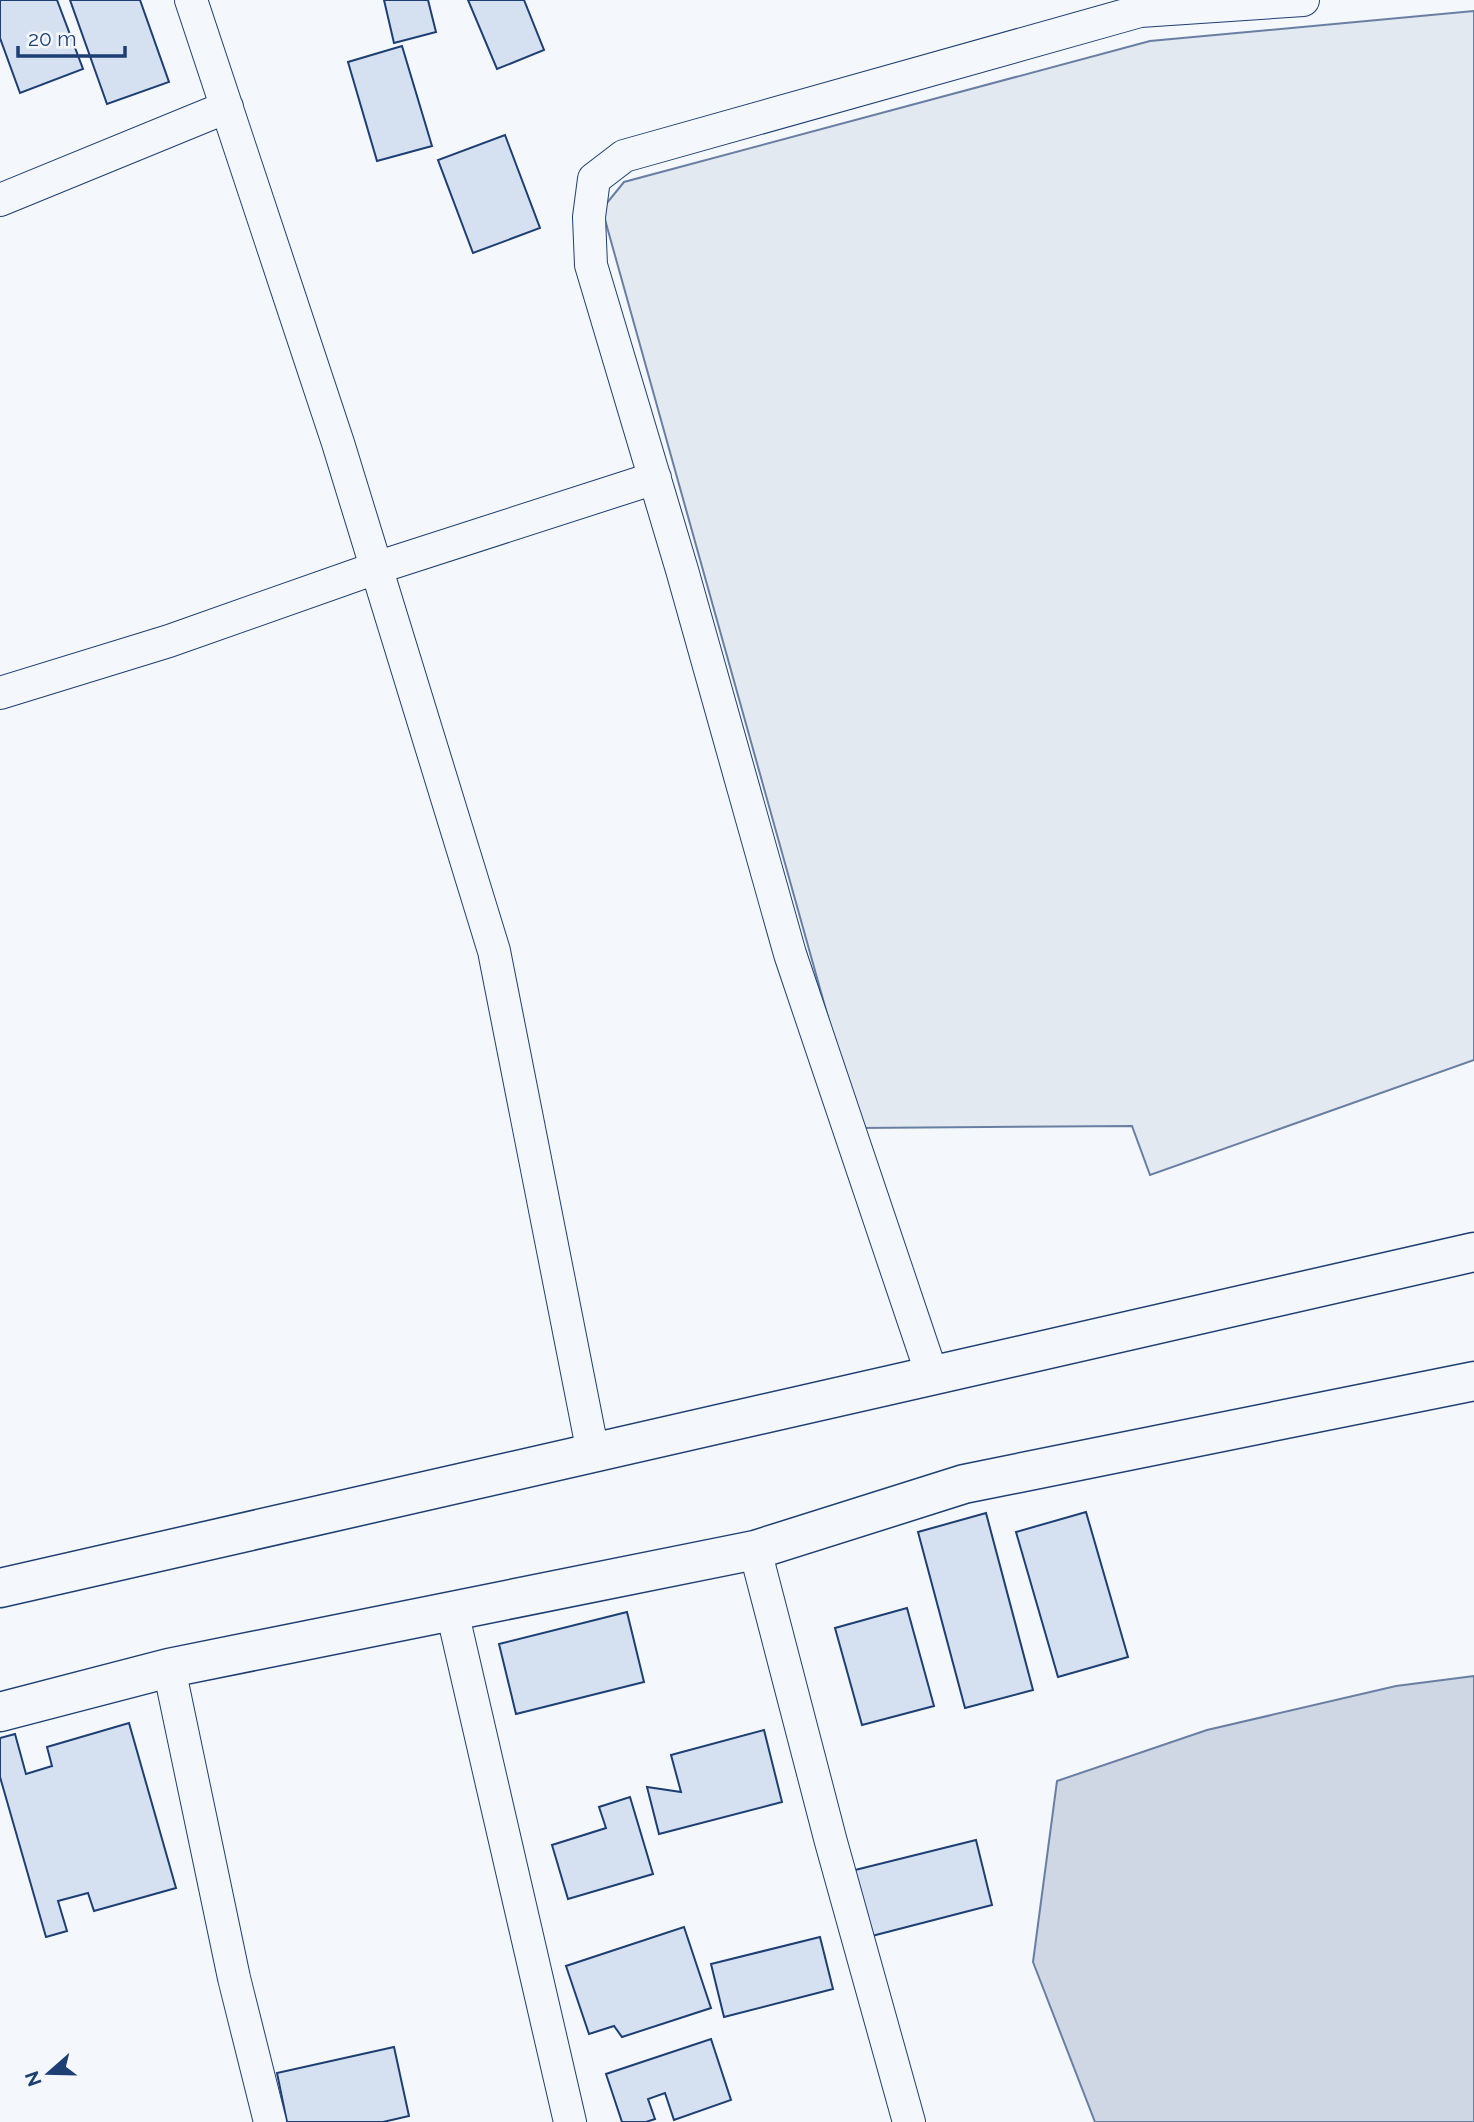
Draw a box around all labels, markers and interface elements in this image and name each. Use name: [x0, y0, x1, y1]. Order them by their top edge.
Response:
scale bar: [18, 14, 124, 58]
text: 20 m: [28, 26, 76, 51]
north arrow: [14, 2038, 84, 2108]
text: N: [20, 2068, 46, 2089]

